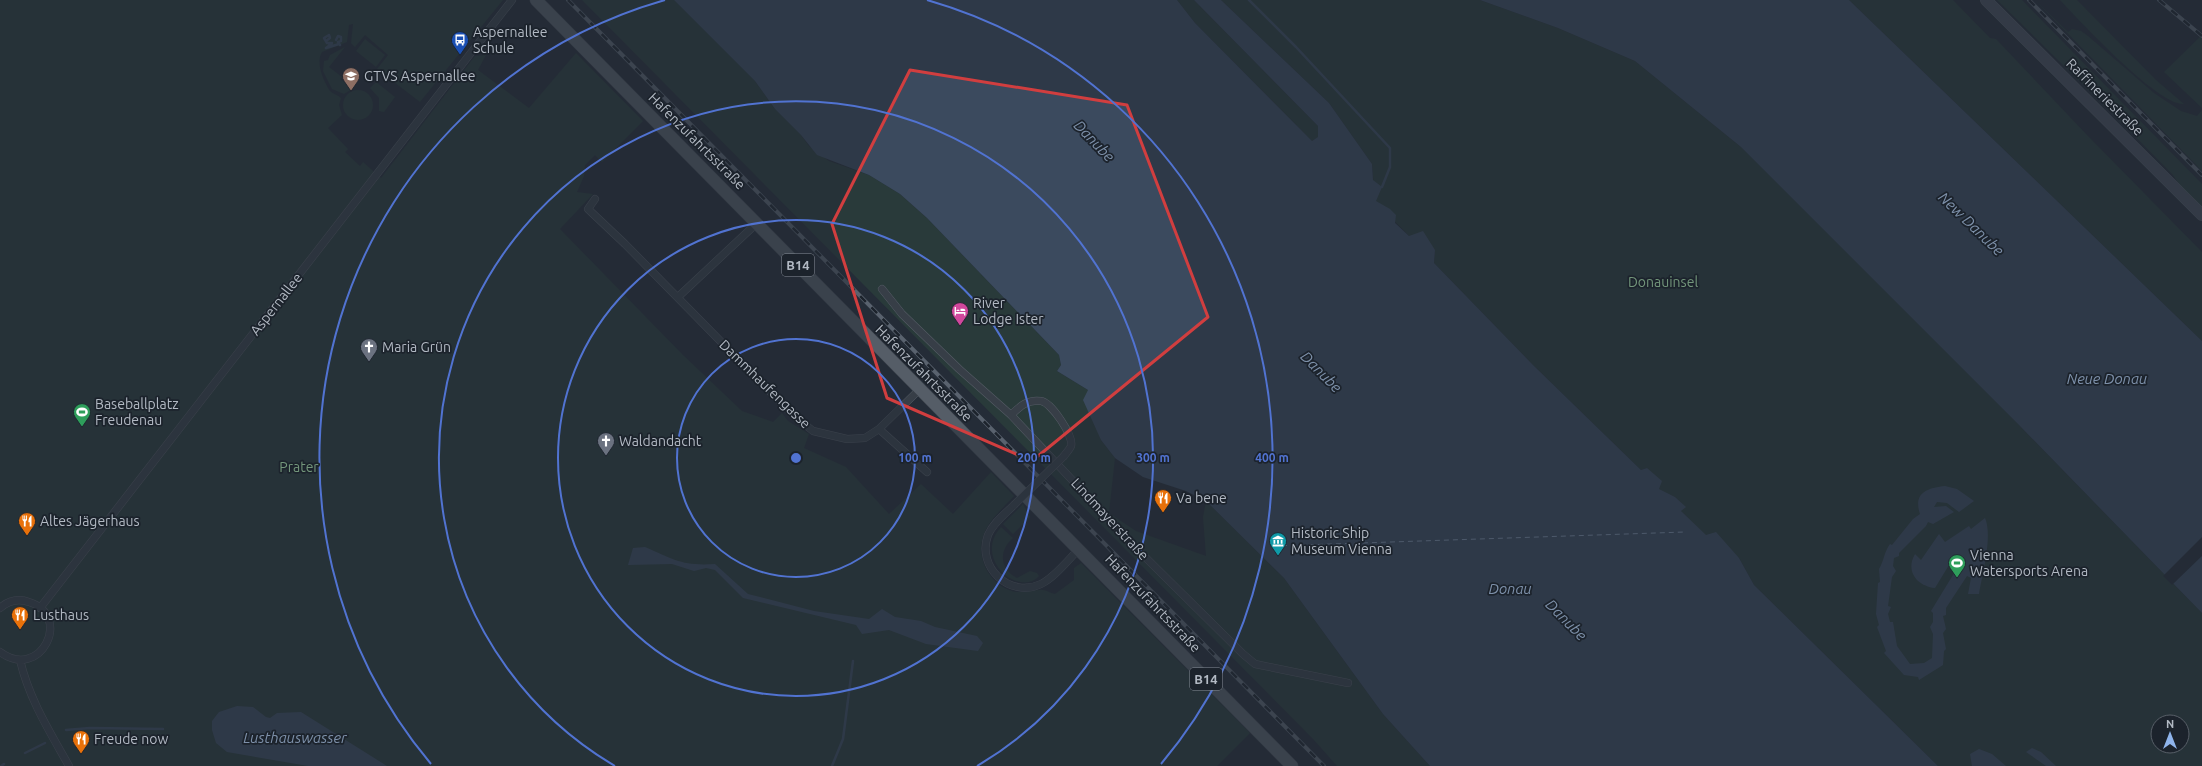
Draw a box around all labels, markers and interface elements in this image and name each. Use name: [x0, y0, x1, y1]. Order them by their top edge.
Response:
place label: Aspernallee Schule: [473, 24, 548, 56]
bus stop icon: Aspernallee Schule: [450, 30, 470, 55]
street label: Raffineriestraße: [2063, 55, 2147, 139]
school or university icon: GTVS Aspernallee: [341, 66, 361, 91]
place label: GTVS Aspernallee: [364, 68, 475, 84]
street label: Hafenzufahrtsstraße: [645, 89, 749, 193]
water label: Danube: [1071, 116, 1118, 165]
water label: New Danube: [1935, 188, 2008, 259]
road number: B14: [782, 254, 814, 276]
street label: Aspernallee: [247, 270, 305, 338]
park label: Donauinsel: [1628, 274, 1698, 290]
place label: River Lodge Ister: [973, 295, 1044, 327]
hotel icon: River Lodge Ister: [950, 301, 970, 326]
street label: Hafenzufahrtsstraße: [872, 321, 976, 425]
street label: Dammhaufengasse: [716, 336, 814, 432]
church icon: Maria Grün: [359, 337, 379, 362]
place label: Maria Grün: [382, 339, 451, 355]
water label: Danube: [1297, 348, 1346, 396]
water label: Neue Donau: [2067, 370, 2147, 387]
place label: Baseballplatz Freudenau: [95, 396, 179, 428]
sports icon: Baseballplatz Freudenau: [72, 402, 92, 427]
church icon: Waldandacht: [596, 431, 616, 456]
place label: Waldandacht: [619, 433, 702, 449]
centre of rings: [789, 451, 803, 465]
text: 100 m: [898, 451, 932, 464]
text: 200 m: [1017, 451, 1051, 464]
text: 300 m: [1136, 451, 1170, 464]
text: 400 m: [1255, 451, 1289, 464]
park label: Prater: [279, 459, 319, 475]
street label: Lindmayerstraße: [1068, 475, 1152, 563]
restaurant icon: Va bene: [1153, 488, 1173, 513]
place label: Va bene: [1176, 490, 1227, 506]
restaurant icon: Altes Jägerhaus: [17, 511, 37, 536]
place label: Altes Jägerhaus: [40, 513, 140, 529]
place label: Historic Ship Museum Vienna: [1291, 525, 1392, 557]
museum icon: Historic Ship Museum Vienna: [1268, 531, 1288, 556]
place label: Vienna Watersports Arena: [1970, 547, 2088, 579]
street label: Hafenzufahrtsstraße: [1102, 551, 1204, 655]
sports icon: Vienna Watersports Arena: [1947, 553, 1967, 578]
water label: Donau: [1488, 580, 1532, 597]
water label: Danube: [1542, 596, 1591, 644]
restaurant icon: Lusthaus: [10, 605, 30, 630]
place label: Lusthaus: [33, 607, 89, 623]
road number: B14: [1190, 668, 1222, 690]
north arrow: [2150, 714, 2190, 754]
text: N: [2166, 718, 2174, 730]
restaurant icon: Freude now: [71, 729, 91, 754]
water label: Lusthauswasser: [243, 729, 348, 746]
place label: Freude now: [94, 731, 168, 747]

